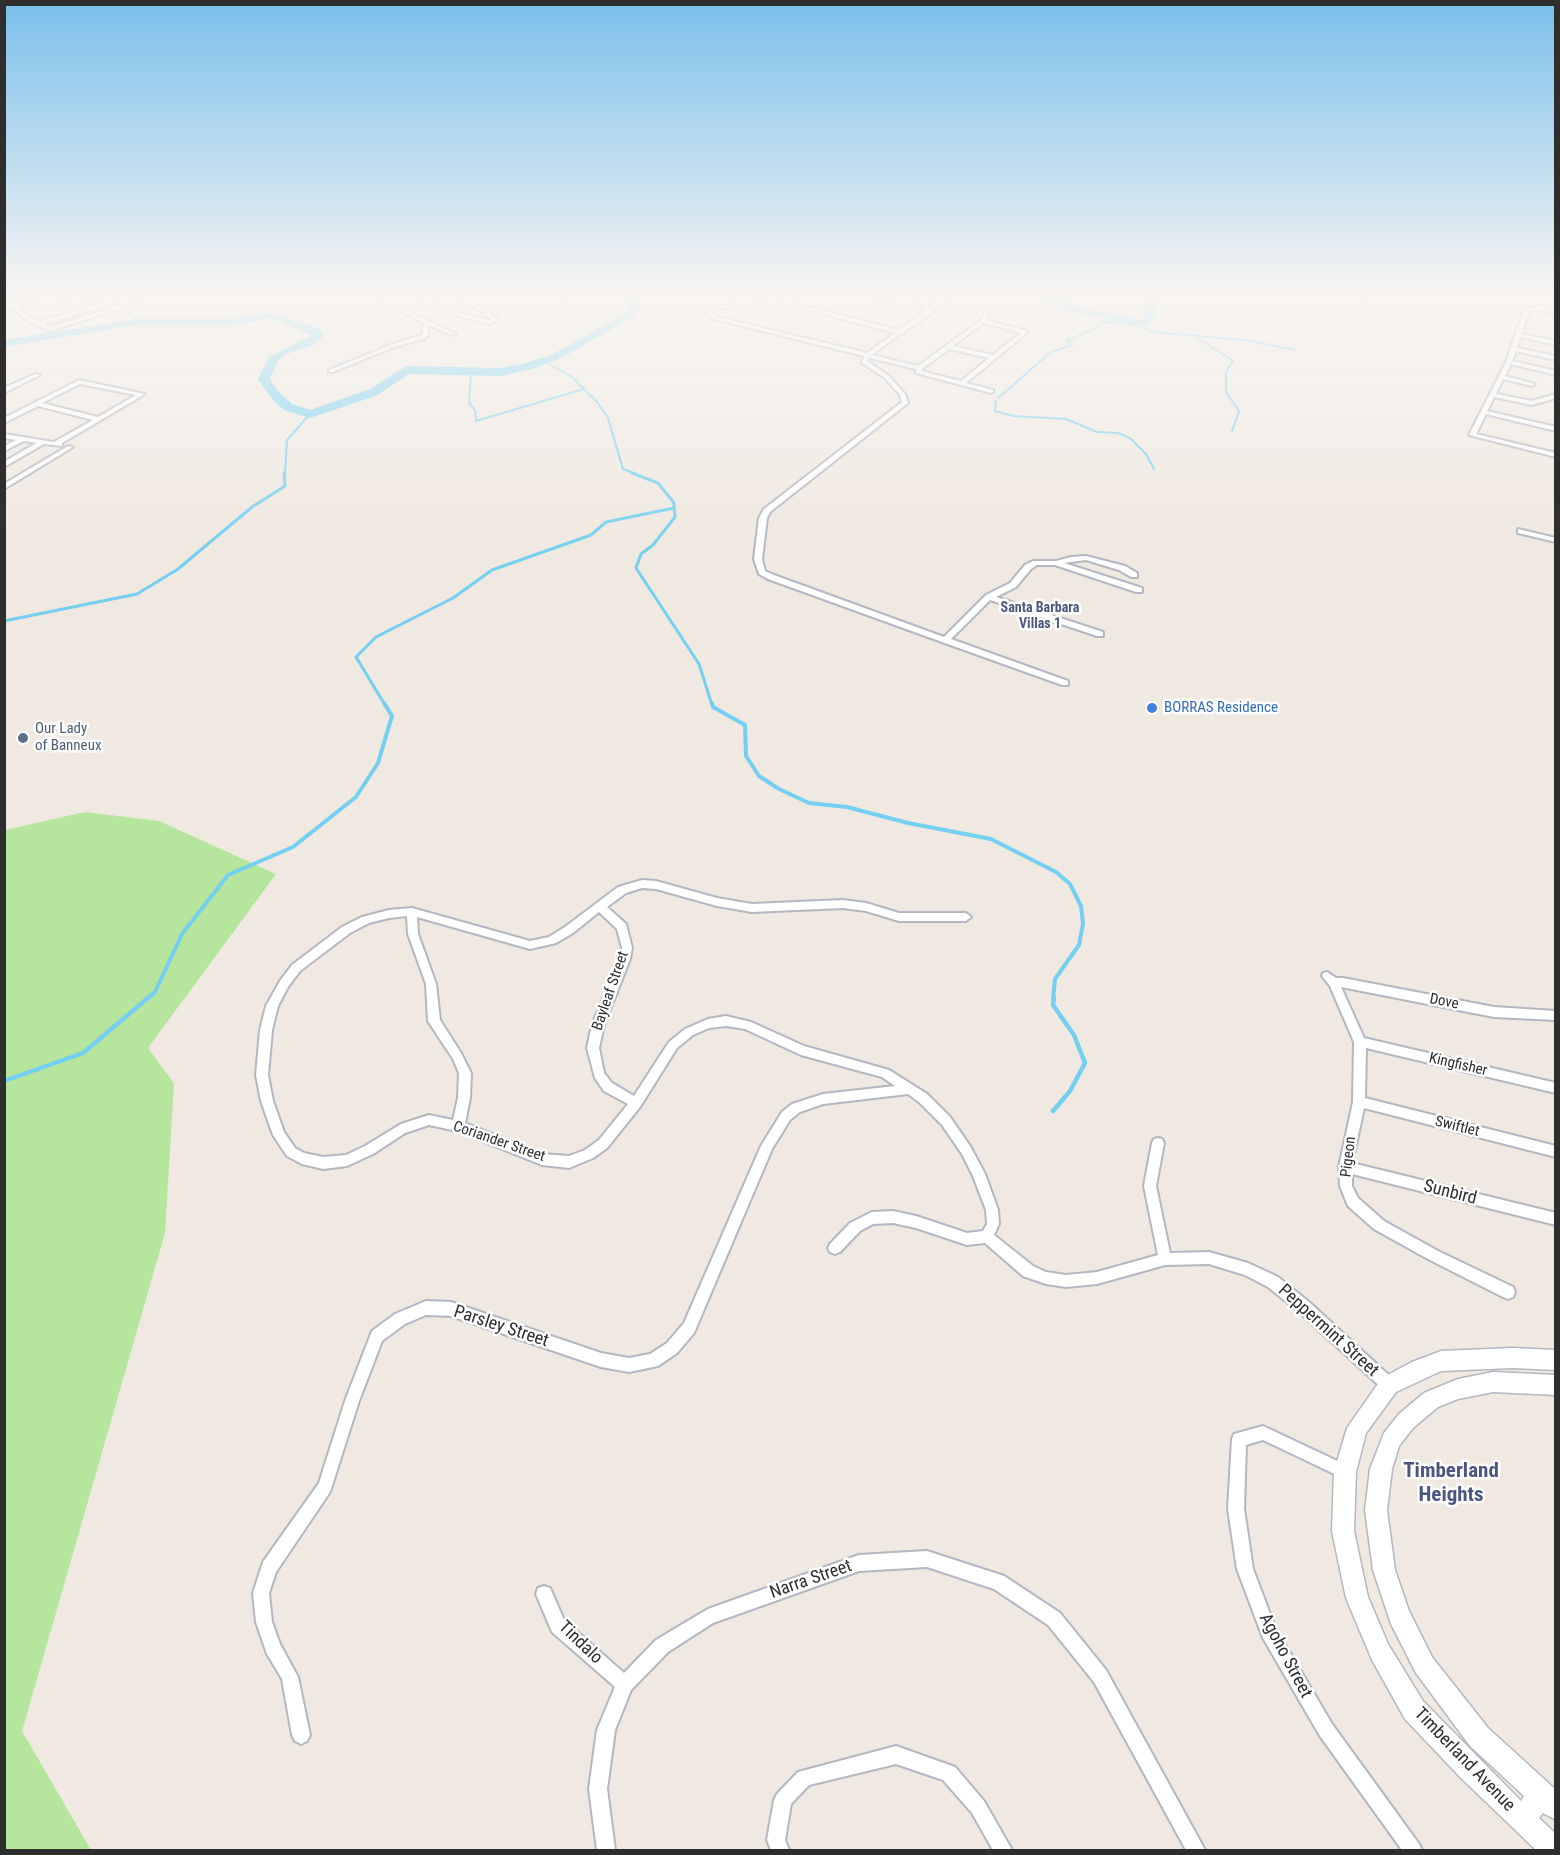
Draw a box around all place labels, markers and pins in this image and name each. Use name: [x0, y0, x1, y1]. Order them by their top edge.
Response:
place label: BORRAS Residence: [1164, 699, 1278, 717]
marker: BORRAS Residence: [1145, 701, 1159, 715]
place label: Our Lady of Banneux: [35, 720, 101, 755]
marker: Our Lady of Banneux: [16, 731, 30, 745]

